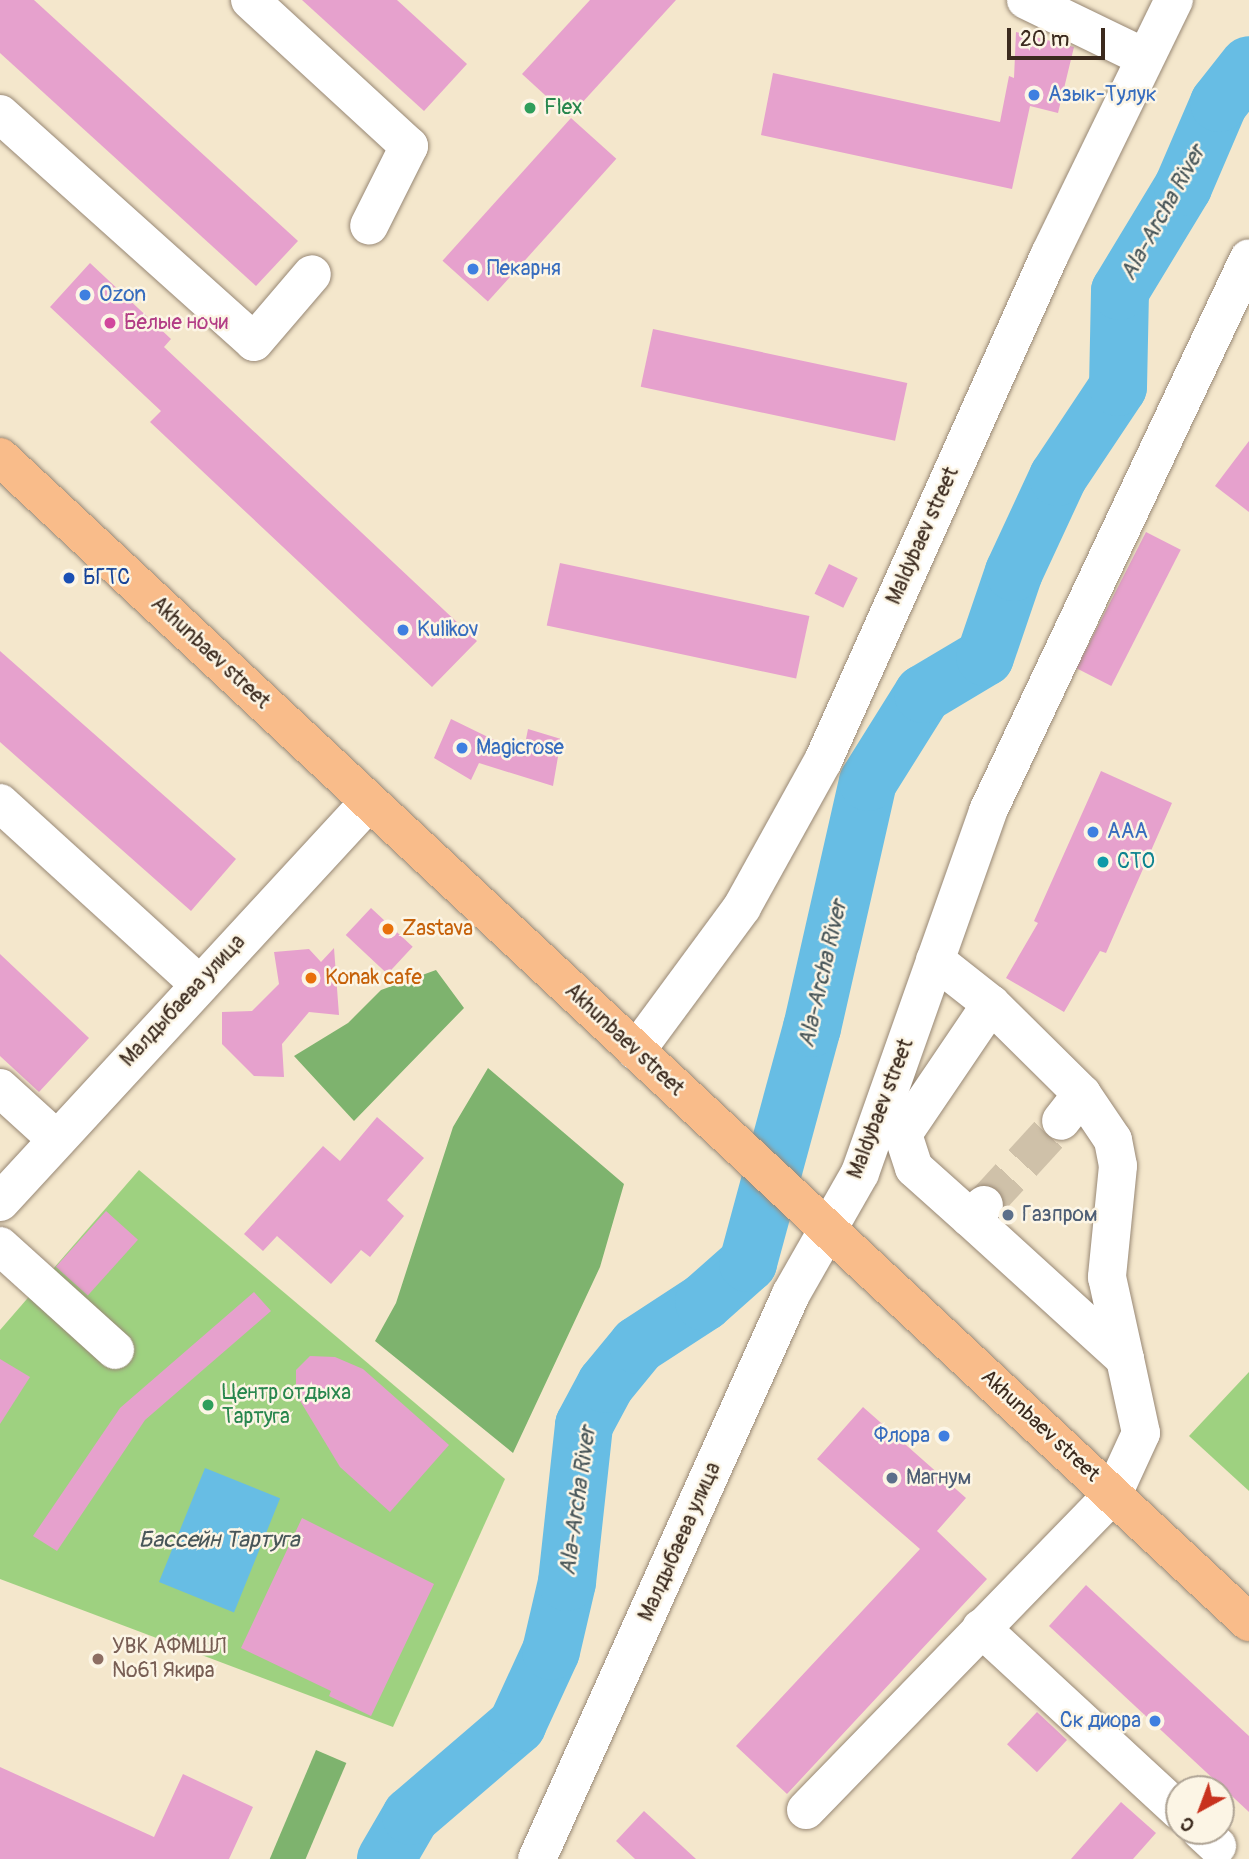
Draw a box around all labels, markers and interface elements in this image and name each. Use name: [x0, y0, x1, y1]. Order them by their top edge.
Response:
scale bar: [1011, 14, 1109, 58]
text: 20 m: [1020, 26, 1069, 53]
place label: Азык-Тулук: [1048, 82, 1157, 108]
marker: Азык-Тулук: [1026, 87, 1042, 103]
place label: Flex: [544, 95, 582, 121]
marker: Flex: [522, 100, 538, 116]
water label: Ala-Archa River: [1115, 141, 1211, 285]
place label: Пекарня: [487, 256, 561, 282]
marker: Пекарня: [465, 261, 481, 277]
place label: Ozon: [99, 282, 146, 308]
marker: Ozon: [77, 287, 93, 303]
place label: Белые ночи: [124, 310, 228, 336]
marker: Белые ночи: [102, 315, 118, 331]
street label: Maldybaev street: [881, 463, 965, 609]
place label: БГТС: [83, 565, 130, 591]
marker: БГТС: [61, 570, 77, 586]
street label: Akhunbaev street: [145, 592, 275, 714]
place label: Kulikov: [417, 617, 478, 643]
marker: Kulikov: [395, 622, 411, 638]
place label: Magicrose: [476, 735, 564, 761]
marker: Magicrose: [454, 740, 470, 756]
place label: ААА: [1107, 819, 1148, 845]
marker: ААА: [1085, 824, 1101, 840]
place label: CTO: [1117, 849, 1155, 875]
marker: CTO: [1095, 854, 1111, 870]
water label: Ala-Archa River: [793, 898, 853, 1050]
place label: Zastava: [402, 916, 473, 942]
marker: Zastava: [380, 921, 396, 937]
street label: Малдыбаева улица: [115, 930, 251, 1072]
place label: Konak cafe: [325, 965, 422, 991]
marker: Konak cafe: [303, 970, 319, 986]
street label: Akhunbaev street: [559, 979, 689, 1101]
street label: Maldybaev street: [843, 1036, 919, 1182]
place label: Газпром: [1022, 1202, 1098, 1228]
marker: Газпром: [1000, 1207, 1016, 1223]
street label: Akhunbaev street: [975, 1365, 1105, 1487]
place label: Центр отдыха Тартуга: [222, 1380, 351, 1430]
marker: Центр отдыха Тартуга: [200, 1397, 216, 1413]
place label: Флора: [874, 1423, 930, 1449]
water label: Ala-Archa River: [554, 1425, 602, 1577]
marker: Флора: [936, 1428, 952, 1444]
street label: Малдыбаева улица: [634, 1459, 726, 1625]
place label: Магнум: [906, 1465, 971, 1491]
marker: Магнум: [884, 1470, 900, 1486]
water label: Бассейн Тартуга: [139, 1526, 299, 1554]
place label: УВК АФМШЛ №61 Якира: [112, 1634, 226, 1684]
marker: УВК АФМШЛ №61 Якира: [90, 1651, 106, 1667]
place label: Ск диора: [1060, 1708, 1141, 1734]
marker: Ск диора: [1147, 1713, 1163, 1729]
north arrow: [1165, 1775, 1235, 1845]
text: С: [1175, 1811, 1200, 1837]

